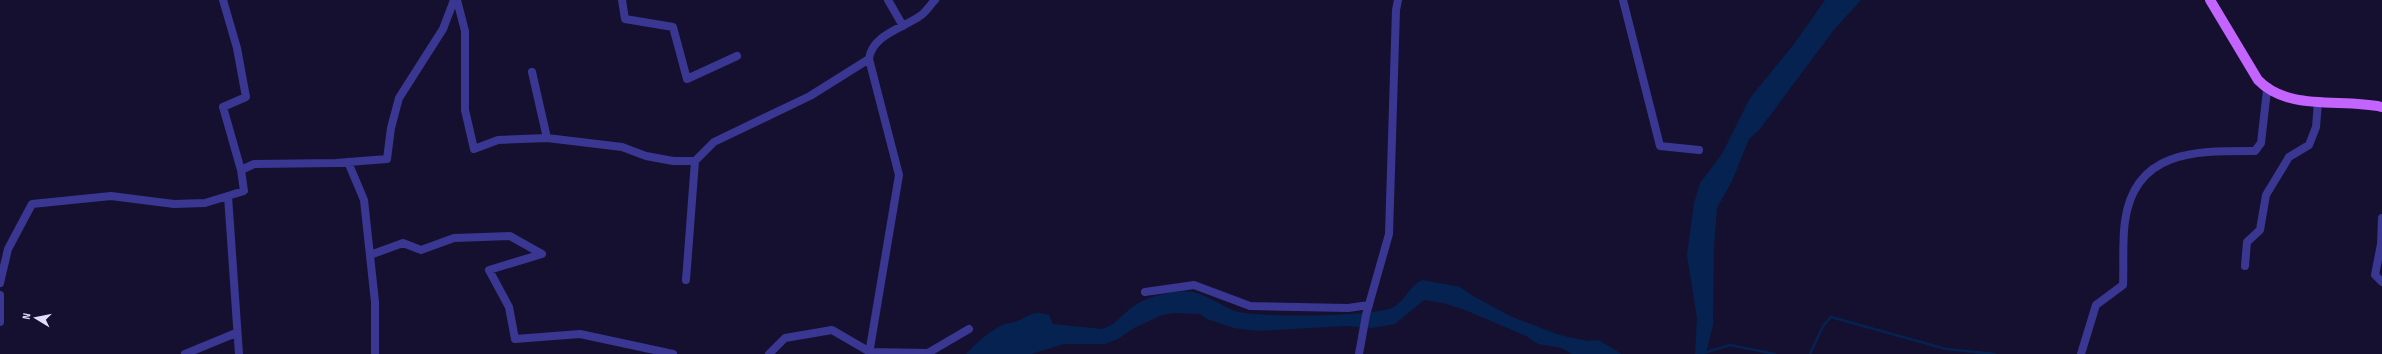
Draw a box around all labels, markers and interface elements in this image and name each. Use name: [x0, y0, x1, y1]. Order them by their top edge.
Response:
north arrow: [16, 298, 56, 338]
text: N: [20, 312, 34, 320]

